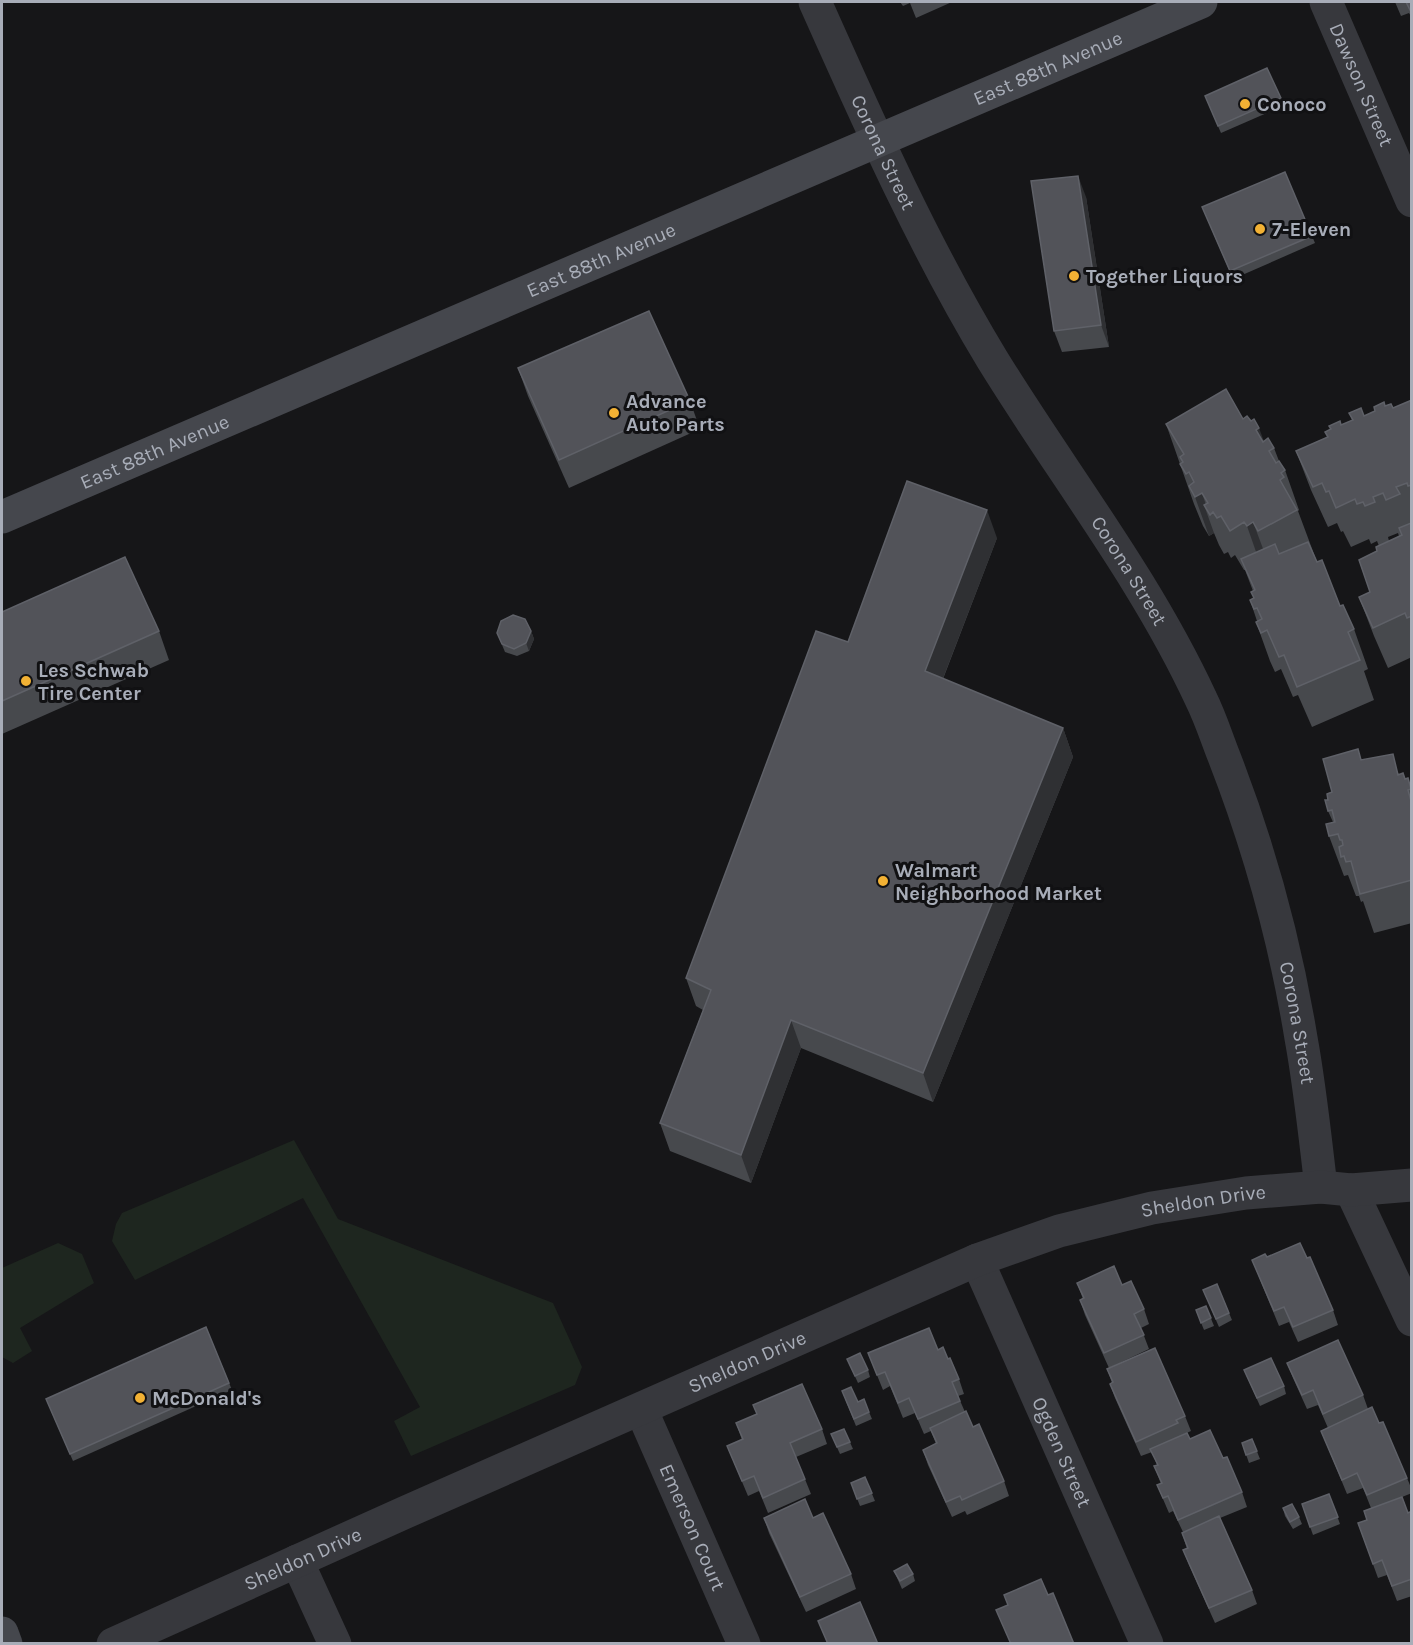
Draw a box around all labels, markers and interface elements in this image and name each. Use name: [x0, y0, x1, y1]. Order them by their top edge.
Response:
street label: Dawson Street: [1325, 20, 1398, 150]
street label: East 88th Avenue: [970, 26, 1126, 110]
street label: Corona Street: [846, 91, 920, 214]
place label: Conoco: [1257, 93, 1327, 116]
marker: Conoco: [1238, 97, 1252, 111]
street label: East 88th Avenue: [523, 218, 679, 302]
place label: 7-Eleven: [1272, 218, 1351, 241]
marker: 7-Eleven: [1253, 222, 1267, 236]
place label: Together Liquors: [1086, 265, 1243, 288]
marker: Together Liquors: [1067, 269, 1081, 283]
place label: Advance Auto Parts: [626, 390, 725, 436]
marker: Advance Auto Parts: [607, 406, 621, 420]
street label: East 88th Avenue: [77, 410, 233, 494]
street label: Corona Street: [1086, 512, 1172, 630]
place label: Les Schwab Tire Center: [38, 659, 149, 705]
marker: Les Schwab Tire Center: [19, 674, 33, 688]
place label: Walmart Neighborhood Market: [895, 859, 1102, 905]
marker: Walmart Neighborhood Market: [876, 874, 890, 888]
street label: Corona Street: [1275, 959, 1319, 1086]
street label: Sheldon Drive: [1138, 1180, 1267, 1222]
street label: Sheldon Drive: [685, 1326, 810, 1398]
place label: McDonald's: [152, 1387, 262, 1410]
marker: McDonald's: [133, 1391, 147, 1405]
street label: Ogden Street: [1027, 1394, 1096, 1511]
street label: Emerson Court: [655, 1461, 730, 1595]
street label: Sheldon Drive: [240, 1523, 365, 1595]

